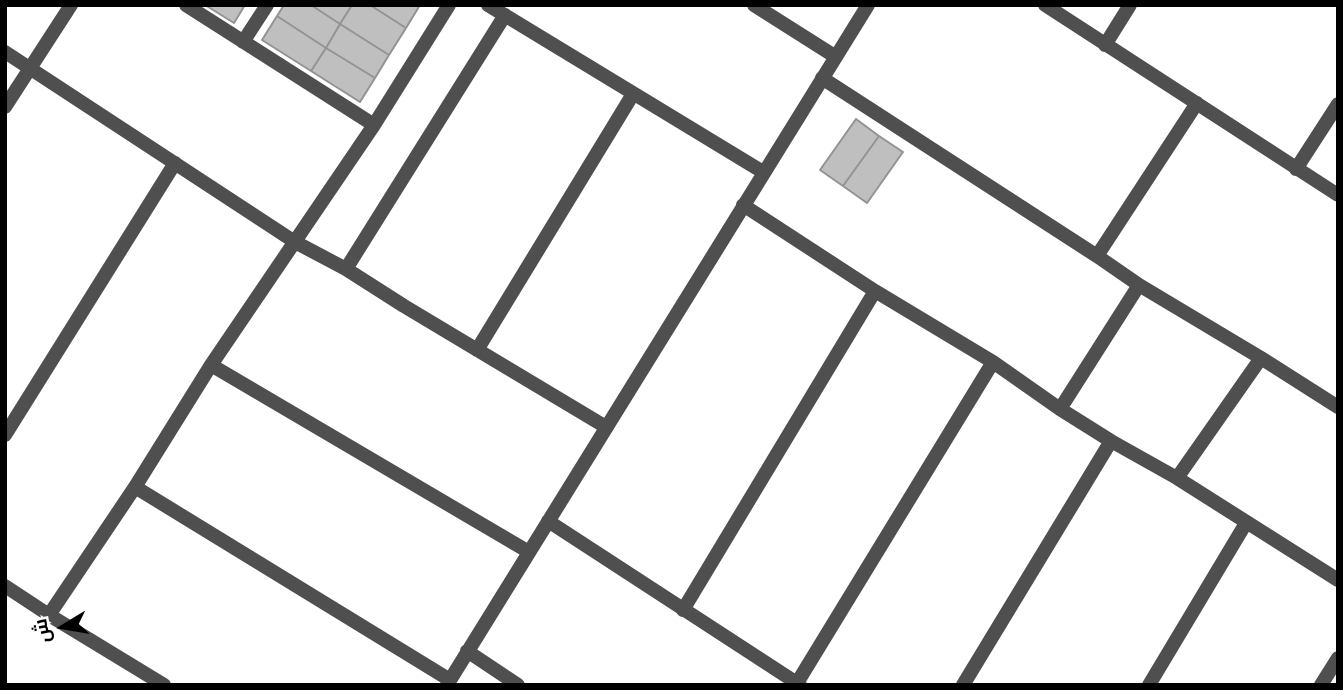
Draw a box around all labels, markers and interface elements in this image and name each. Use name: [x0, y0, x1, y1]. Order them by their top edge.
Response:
north arrow: [28, 592, 98, 662]
text: ش: [27, 617, 57, 645]

